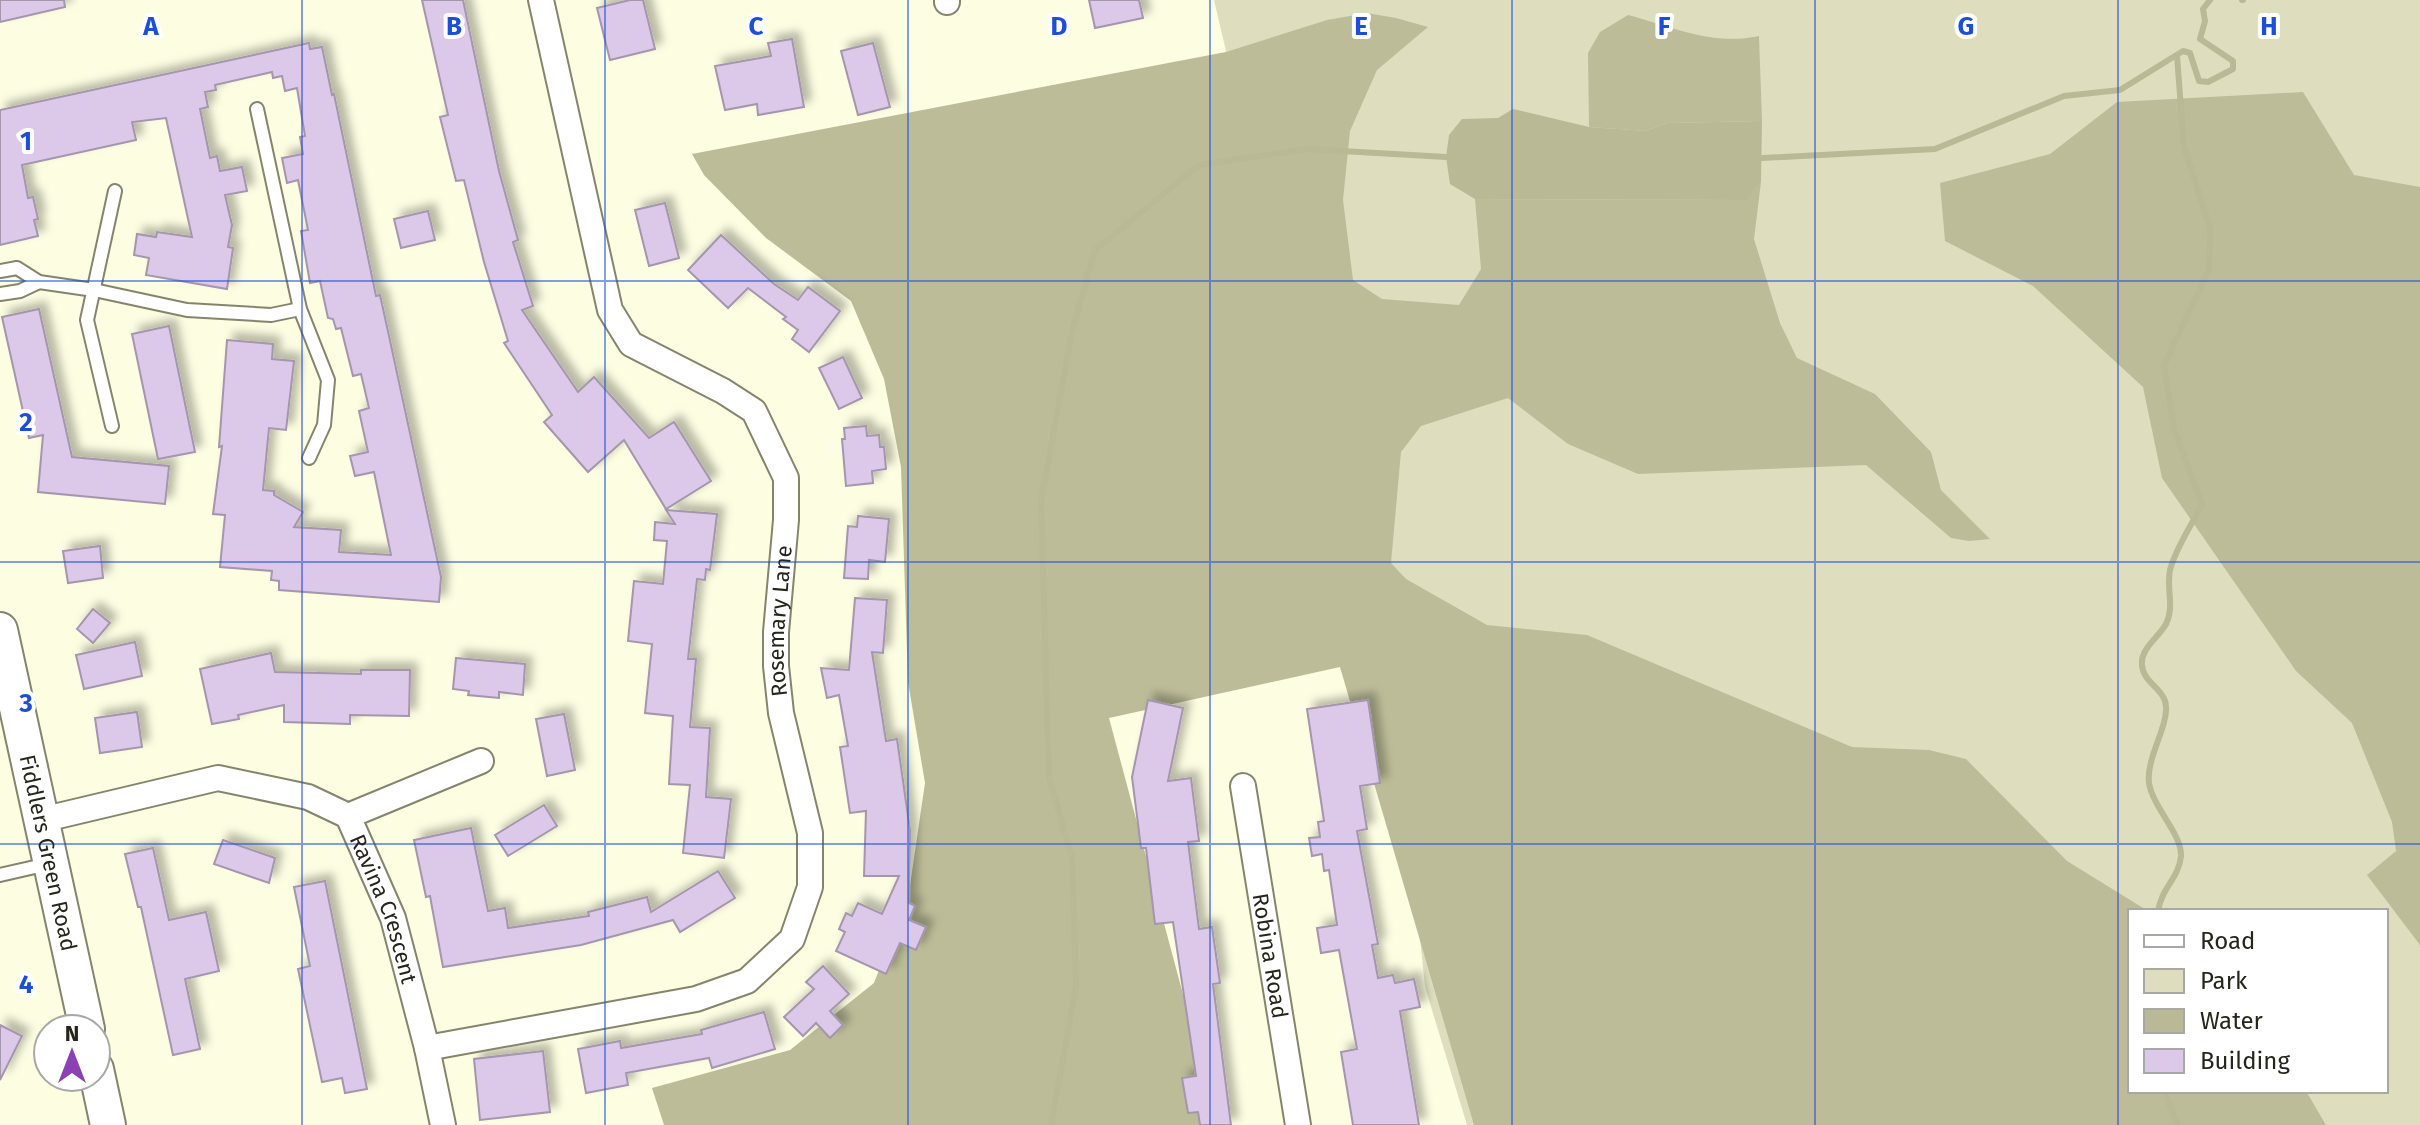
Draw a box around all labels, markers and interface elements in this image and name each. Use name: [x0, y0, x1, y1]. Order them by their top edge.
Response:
text: A: [142, 11, 159, 42]
text: B: [446, 11, 462, 42]
text: C: [749, 11, 764, 42]
text: D: [1051, 11, 1068, 42]
text: E: [1354, 11, 1368, 42]
text: F: [1658, 11, 1671, 42]
text: G: [1958, 11, 1974, 42]
text: H: [2260, 11, 2278, 42]
text: 1: [20, 126, 32, 157]
text: 2: [19, 407, 33, 438]
street label: Rosemary Lane: [763, 544, 797, 698]
text: 3: [18, 688, 33, 719]
street label: Fiddlers Green Road: [14, 752, 83, 954]
street label: Ravina Crescent: [344, 830, 423, 986]
street label: Robina Road: [1247, 891, 1294, 1020]
legend: [2128, 909, 2388, 1093]
text: Road: [2200, 927, 2255, 955]
text: Park: [2200, 967, 2248, 995]
text: 4: [19, 969, 34, 1000]
text: Water: [2200, 1007, 2264, 1035]
north arrow: [32, 1013, 112, 1093]
text: N: [65, 1020, 79, 1047]
text: Building: [2200, 1047, 2290, 1075]

